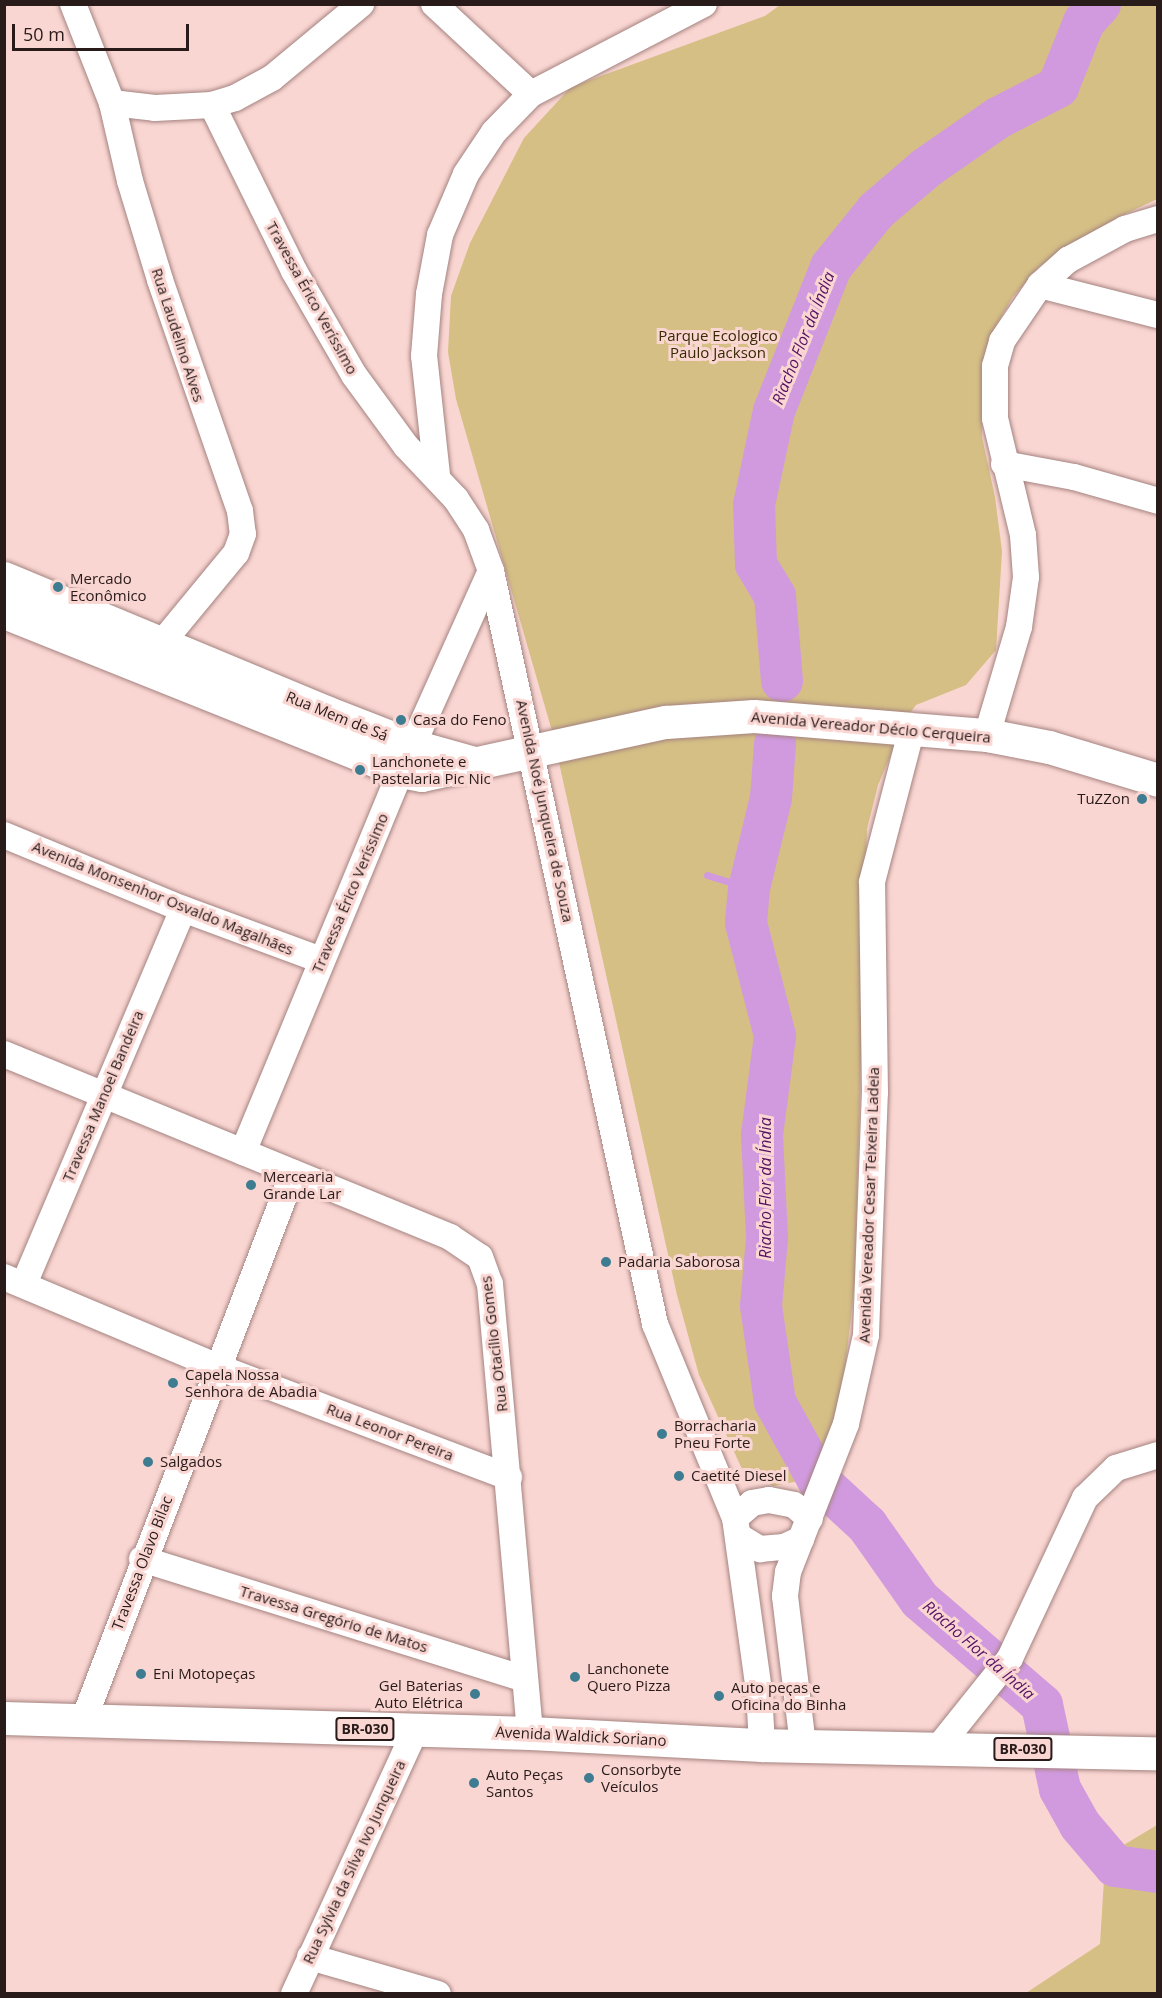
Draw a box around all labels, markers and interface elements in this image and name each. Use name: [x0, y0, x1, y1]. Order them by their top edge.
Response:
scale bar: [15, 12, 192, 50]
text: 50 m: [23, 22, 65, 46]
street label: Travessa Érico Veríssimo: [262, 219, 362, 377]
street label: Rua Laudelino Alves: [148, 266, 208, 404]
water label: Riacho Flor da Índia: [768, 269, 838, 407]
park label: Parque Ecologico Paulo Jackson: [658, 326, 778, 361]
place label: Mercado Econômico: [70, 569, 147, 604]
marker: Mercado Econômico: [51, 580, 65, 594]
street label: Rua Mem de Sá: [283, 687, 391, 745]
street label: Avenida Noé Junqueira de Souza: [513, 698, 577, 924]
street label: Avenida Vereador Décio Cerqueira: [750, 708, 992, 746]
place label: Casa do Feno: [413, 711, 507, 729]
marker: Casa do Feno: [394, 713, 408, 727]
place label: Lanchonete e Pastelaria Pic Nic: [372, 752, 491, 787]
marker: Lanchonete e Pastelaria Pic Nic: [353, 763, 367, 777]
place label: TuZZon: [1077, 790, 1130, 808]
marker: TuZZon: [1135, 792, 1149, 806]
street label: Travessa Érico Veríssimo: [308, 810, 392, 976]
street label: Avenida Monsenhor Osvaldo Magalhães: [30, 837, 296, 959]
street label: Travessa Manoel Bandeira: [59, 1008, 147, 1184]
street label: Avenida Vereador Cesar Teixeira Ladeia: [855, 1067, 883, 1343]
water label: Riacho Flor da Índia: [755, 1117, 775, 1259]
place label: Mercearia Grande Lar: [263, 1167, 341, 1202]
marker: Mercearia Grande Lar: [244, 1178, 258, 1192]
place label: Padaria Saborosa: [618, 1253, 740, 1271]
marker: Padaria Saborosa: [599, 1255, 613, 1269]
street label: Rua Otacílio Gomes: [477, 1275, 511, 1413]
place label: Capela Nossa Senhora de Abadia: [185, 1365, 317, 1400]
marker: Capela Nossa Senhora de Abadia: [166, 1376, 180, 1390]
street label: Rua Leonor Pereira: [324, 1400, 456, 1464]
place label: Borracharia Pneu Forte: [674, 1416, 756, 1451]
marker: Borracharia Pneu Forte: [655, 1427, 669, 1441]
place label: Salgados: [160, 1453, 222, 1471]
marker: Salgados: [141, 1455, 155, 1469]
place label: Caetité Diesel: [691, 1467, 786, 1485]
marker: Caetité Diesel: [672, 1469, 686, 1483]
street label: Travessa Olavo Bilac: [108, 1493, 176, 1633]
street label: Travessa Gregório de Matos: [238, 1582, 430, 1656]
water label: Riacho Flor da Índia: [919, 1596, 1039, 1704]
place label: Lanchonete Quero Pizza: [587, 1659, 671, 1694]
place label: Eni Motopeças: [153, 1665, 255, 1683]
marker: Eni Motopeças: [134, 1667, 148, 1681]
marker: Lanchonete Quero Pizza: [568, 1670, 582, 1684]
place label: Gel Baterias Auto Elétrica: [375, 1676, 463, 1711]
place label: Auto peças e Oficina do Binha: [731, 1678, 846, 1713]
marker: Gel Baterias Auto Elétrica: [468, 1687, 482, 1701]
marker: Auto peças e Oficina do Binha: [712, 1689, 726, 1703]
road number: BR-030: [335, 1718, 395, 1740]
street label: Avenida Waldick Soriano: [495, 1723, 667, 1749]
road number: BR-030: [993, 1738, 1053, 1760]
street label: Rua Sylvia da Silva Ivo Junqueira: [299, 1757, 409, 1967]
place label: Consorbyte Veículos: [601, 1760, 681, 1795]
place label: Auto Peças Santos: [486, 1765, 563, 1800]
marker: Consorbyte Veículos: [582, 1771, 596, 1785]
marker: Auto Peças Santos: [467, 1776, 481, 1790]

